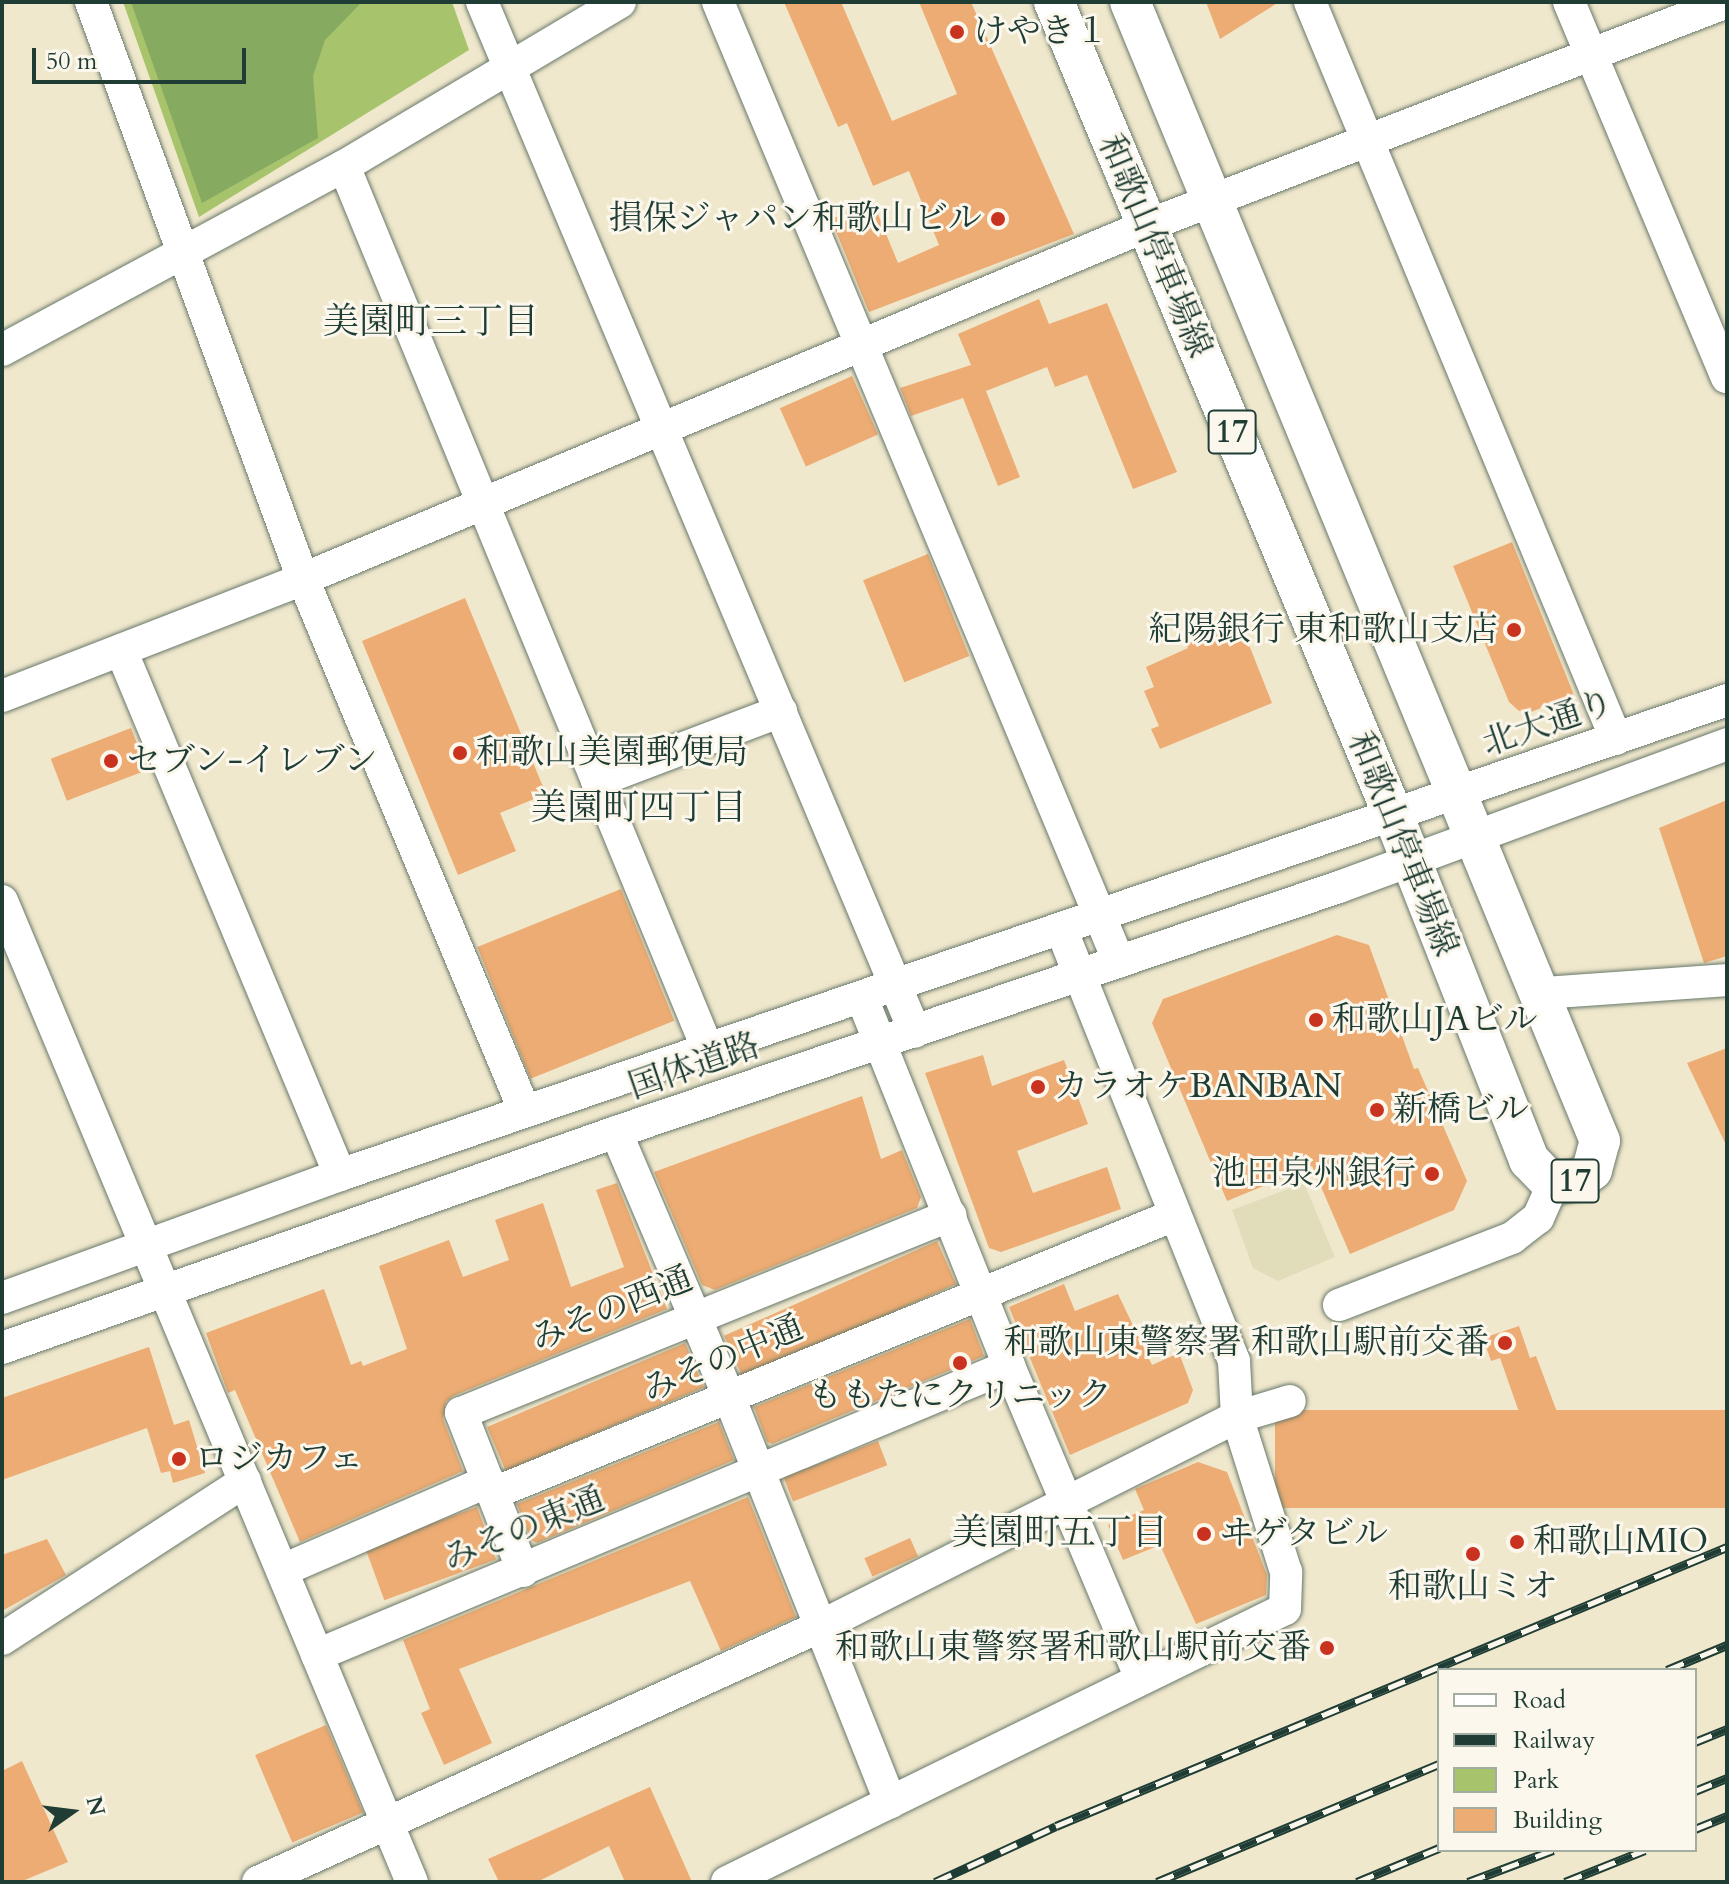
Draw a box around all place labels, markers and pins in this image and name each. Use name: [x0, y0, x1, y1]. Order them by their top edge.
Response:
place label: けやき１: [973, 12, 1109, 52]
marker: けやき１: [948, 23, 966, 41]
place label: 損保ジャパン和歌山ビル: [608, 199, 982, 239]
marker: 損保ジャパン和歌山ビル: [989, 210, 1007, 228]
place label: 紀陽銀行 東和歌山支店: [1149, 610, 1498, 650]
marker: 紀陽銀行 東和歌山支店: [1505, 621, 1523, 639]
place label: 和歌山美園郵便局: [476, 733, 748, 773]
place label: セブン-イレブン: [127, 741, 380, 781]
marker: 和歌山美園郵便局: [451, 744, 469, 762]
marker: セブン-イレブン: [102, 752, 120, 770]
place label: 和歌山JAビル: [1332, 1000, 1538, 1040]
marker: 和歌山JAビル: [1307, 1011, 1325, 1029]
place label: カラオケBANBAN: [1054, 1067, 1343, 1107]
marker: カラオケBANBAN: [1029, 1078, 1047, 1096]
place label: 新橋ビル: [1393, 1090, 1529, 1130]
marker: 新橋ビル: [1368, 1101, 1386, 1119]
place label: 池田泉州銀行: [1212, 1154, 1416, 1194]
marker: 池田泉州銀行: [1423, 1165, 1441, 1183]
place label: 和歌山東警察署 和歌山駅前交番: [1004, 1323, 1489, 1363]
marker: 和歌山東警察署 和歌山駅前交番: [1496, 1334, 1514, 1352]
marker: ももたにクリニック: [951, 1354, 969, 1372]
place label: ももたにクリニック: [807, 1376, 1113, 1416]
place label: ロジカフェ: [195, 1439, 365, 1479]
marker: ロジカフェ: [170, 1450, 188, 1468]
place label: ヰゲタビル: [1220, 1514, 1390, 1554]
place label: 和歌山MIO: [1533, 1522, 1708, 1562]
marker: ヰゲタビル: [1195, 1525, 1213, 1543]
marker: 和歌山MIO: [1508, 1533, 1526, 1551]
marker: 和歌山ミオ: [1464, 1545, 1482, 1563]
place label: 和歌山ミオ: [1388, 1567, 1558, 1607]
place label: 和歌山東警察署和歌山駅前交番: [835, 1628, 1311, 1668]
marker: 和歌山東警察署和歌山駅前交番: [1318, 1639, 1336, 1657]

